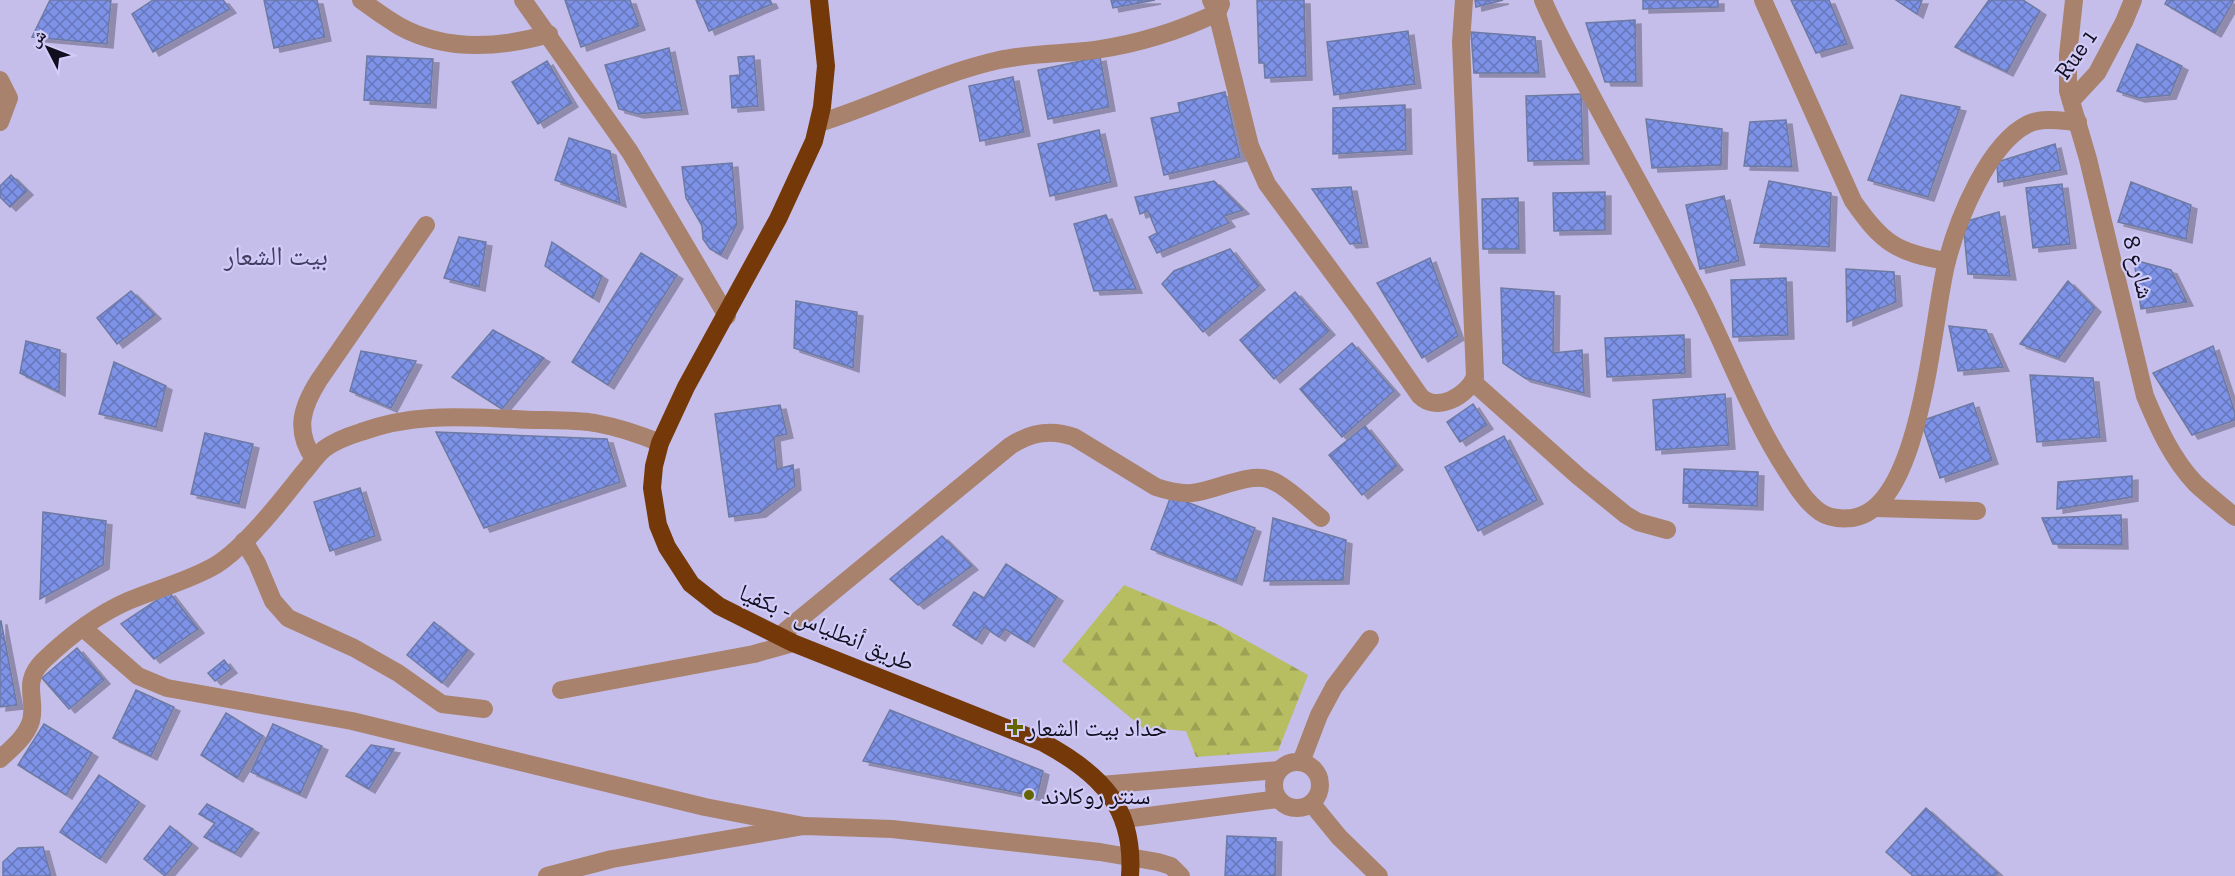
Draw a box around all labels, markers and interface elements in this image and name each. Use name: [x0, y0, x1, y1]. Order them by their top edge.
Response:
north arrow: [18, 18, 78, 78]
street label: Rue 1: [2048, 23, 2102, 85]
text: ش: [24, 26, 50, 51]
street label: شارع 8: [2116, 232, 2161, 302]
district label: بيت الشعار: [223, 240, 328, 272]
street label: طريق أنطلياس - بكفيا: [735, 577, 919, 677]
place label: حداد بيت الشعار: [1026, 713, 1167, 742]
marker: حداد بيت الشعار: [1008, 720, 1022, 734]
place label: سنتر روكلاند: [1041, 781, 1151, 810]
marker: سنتر روكلاند: [1022, 788, 1036, 802]

